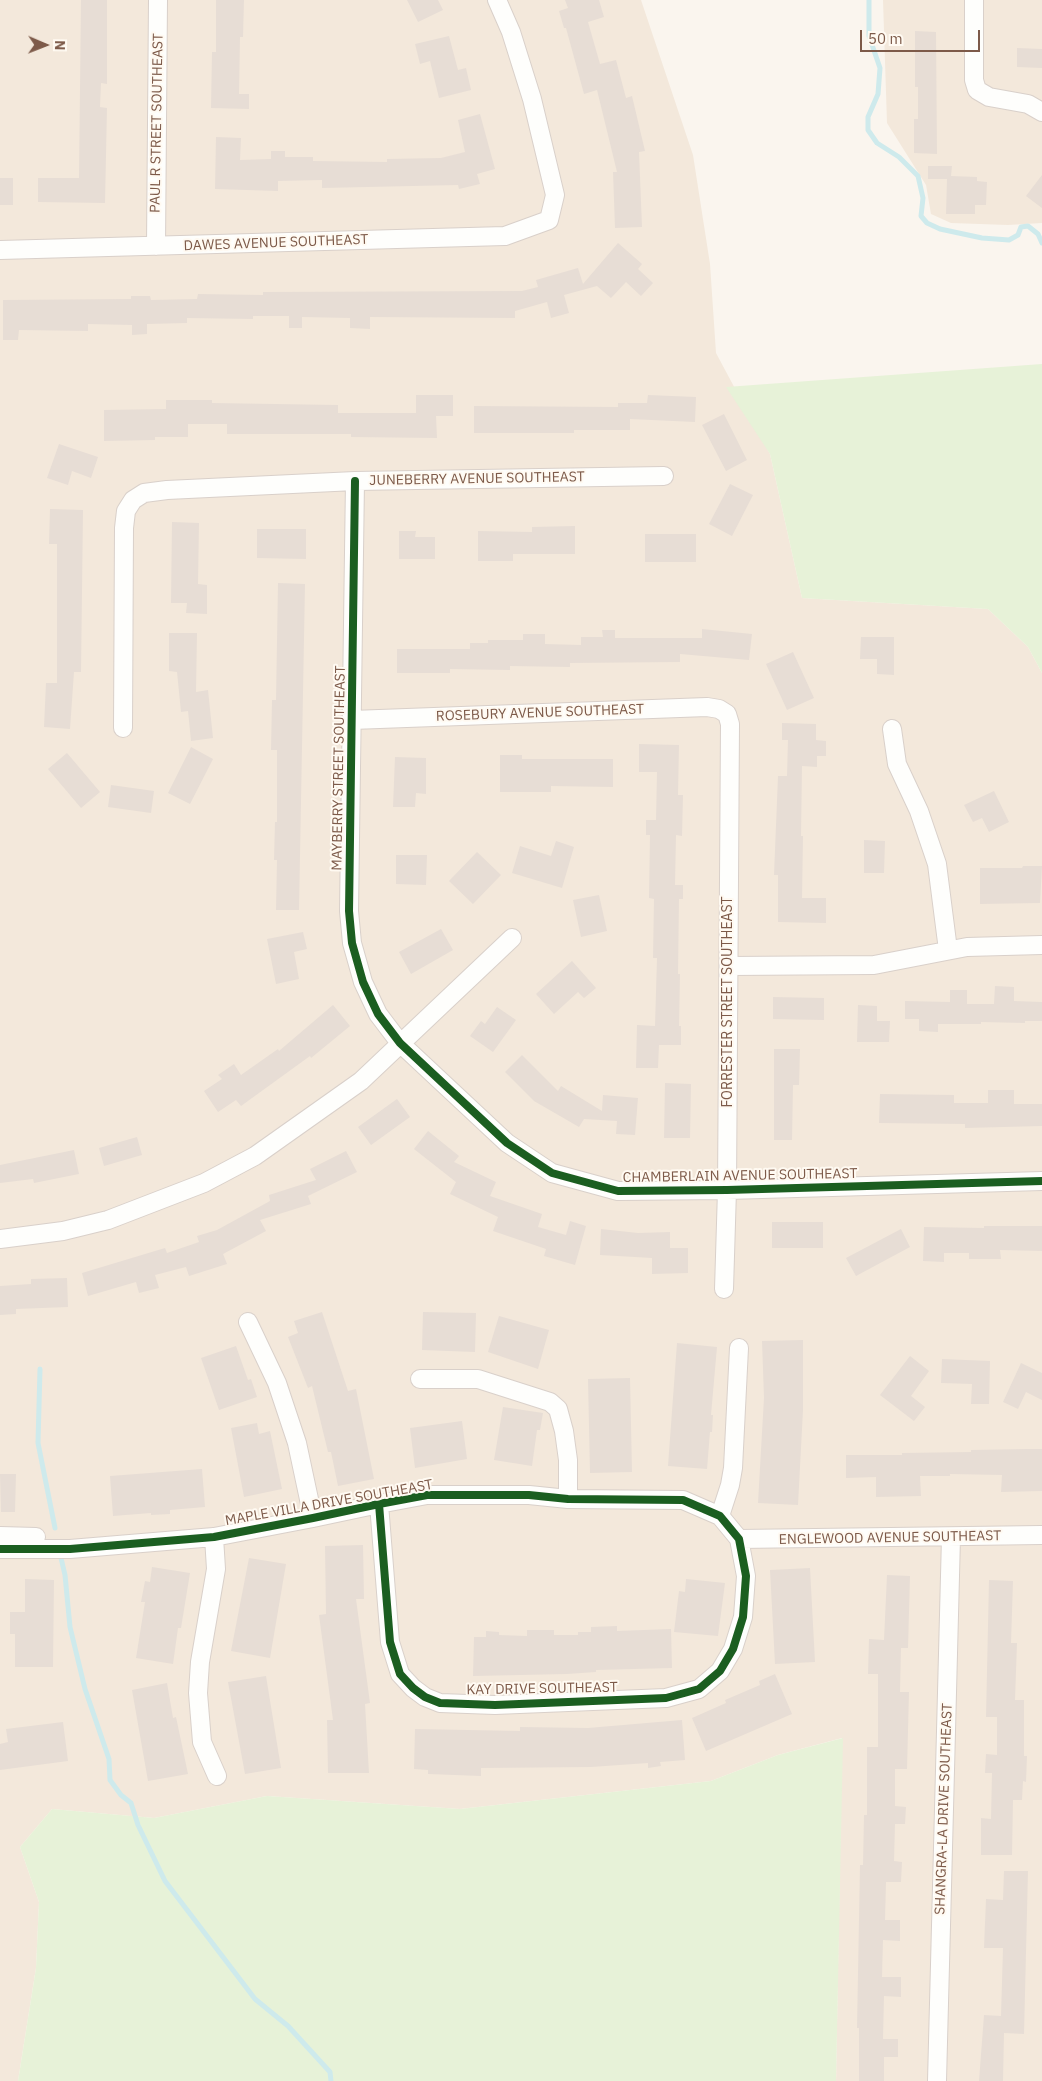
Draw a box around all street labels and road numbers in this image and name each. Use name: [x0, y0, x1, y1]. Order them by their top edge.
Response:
street label: PAUL R STREET SOUTHEAST: [147, 33, 167, 213]
street label: DAWES AVENUE SOUTHEAST: [183, 231, 369, 255]
street label: JUNEBERRY AVENUE SOUTHEAST: [369, 469, 585, 489]
street label: MAYBERRY STREET SOUTHEAST: [329, 665, 349, 871]
street label: ROSEBURY AVENUE SOUTHEAST: [436, 701, 644, 725]
street label: FORRESTER STREET SOUTHEAST: [720, 896, 736, 1108]
street label: CHAMBERLAIN AVENUE SOUTHEAST: [623, 1166, 857, 1186]
street label: MAPLE VILLA DRIVE SOUTHEAST: [224, 1476, 434, 1530]
street label: ENGLEWOOD AVENUE SOUTHEAST: [779, 1528, 1001, 1548]
street label: KAY DRIVE SOUTHEAST: [466, 1679, 618, 1699]
street label: SHANGRA-LA DRIVE SOUTHEAST: [932, 1703, 956, 1915]

